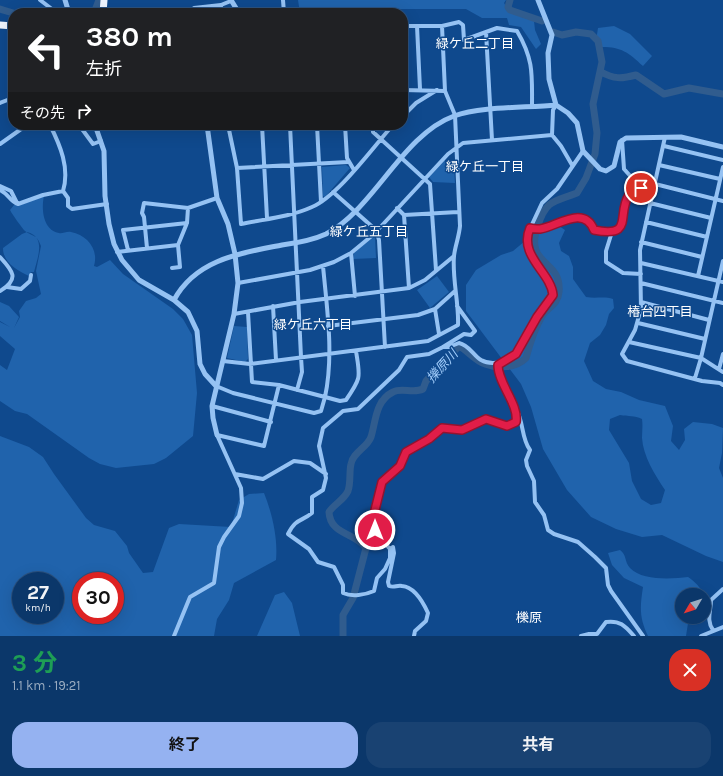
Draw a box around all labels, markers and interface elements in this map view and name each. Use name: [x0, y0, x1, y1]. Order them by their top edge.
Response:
text: 380 m: [86, 20, 173, 53]
icon: left: [20, 24, 72, 76]
district label: 緑ケ丘二丁目: [436, 36, 514, 51]
text: 左折: [86, 58, 122, 80]
icon: right: [73, 100, 95, 122]
text: その先: [20, 104, 65, 122]
district label: 緑ケ丘一丁目: [446, 159, 524, 174]
pin: [624, 171, 658, 205]
icon: arrive: [630, 177, 652, 199]
district label: 緑ケ丘五丁目: [330, 224, 408, 239]
district label: 椿台四丁目: [627, 304, 693, 319]
district label: 緑ケ丘六丁目: [274, 317, 352, 332]
water label: 擽原川: [423, 345, 462, 386]
position arrow: [354, 509, 396, 551]
speed limit sign: 30: [72, 572, 124, 624]
text: 27: [27, 581, 49, 604]
north arrow: [675, 588, 711, 624]
map controls: [675, 588, 711, 624]
text: km/h: [25, 602, 51, 614]
district label: 櫟原: [516, 610, 542, 625]
text: 3 分: [12, 649, 57, 677]
button: close: [669, 649, 711, 691]
text: 1.1 km · 19:21: [12, 678, 81, 693]
button: 終了: [12, 722, 358, 768]
button: 共有: [366, 722, 711, 768]

